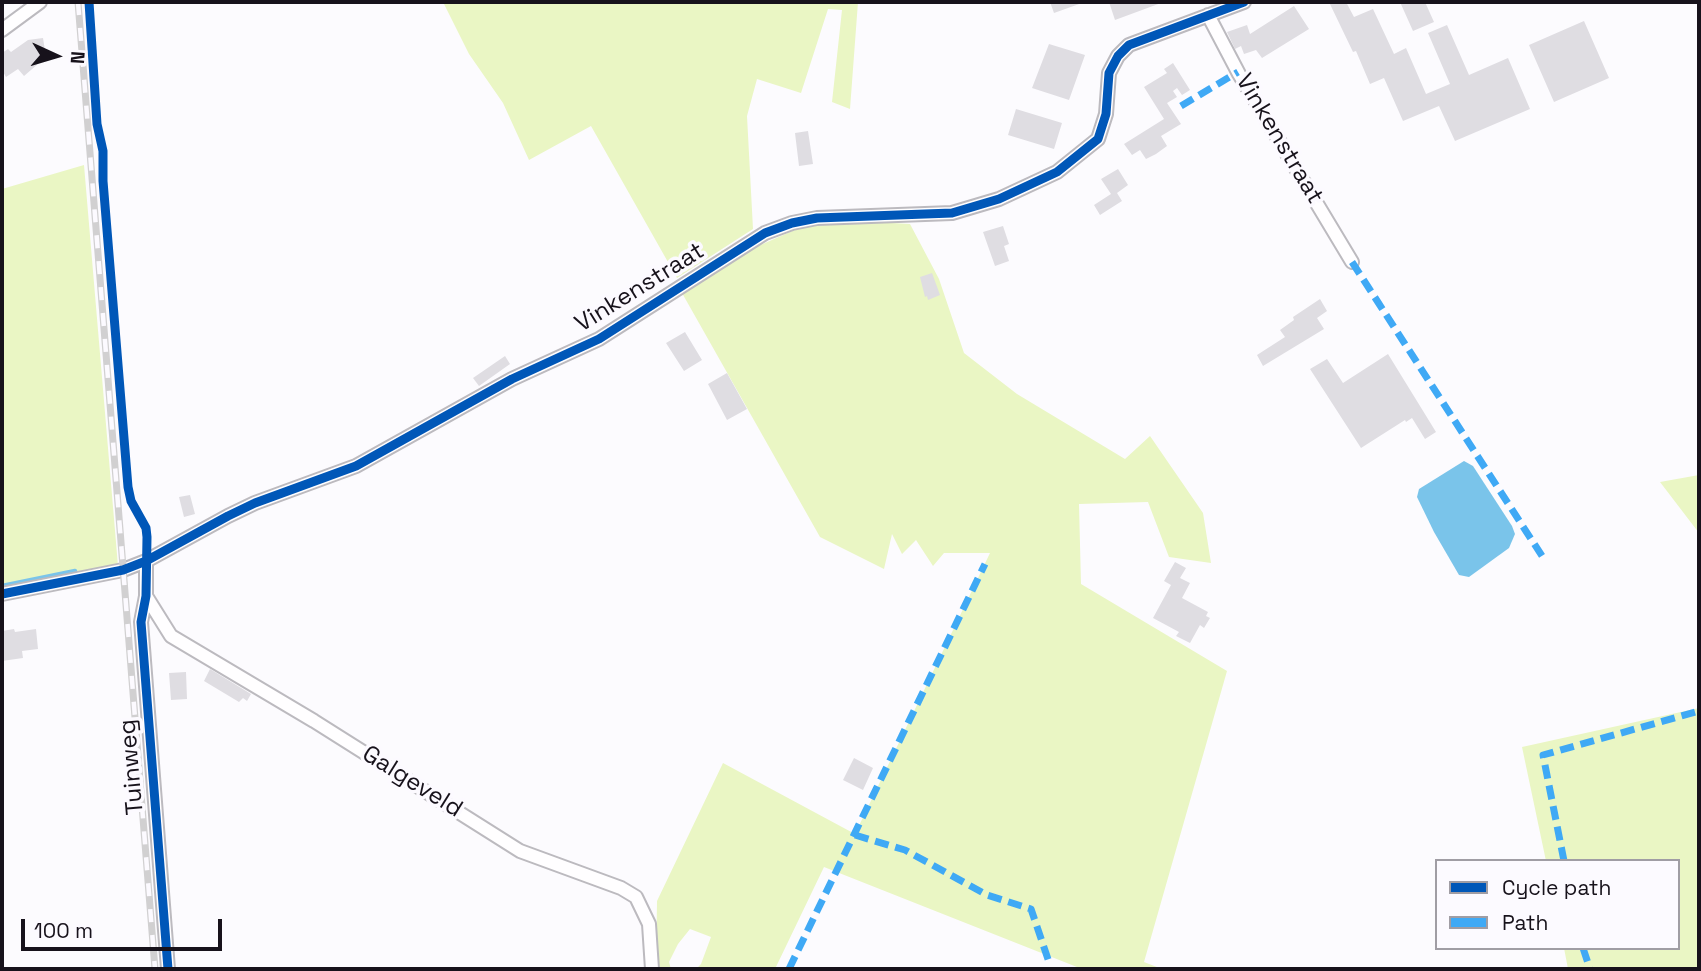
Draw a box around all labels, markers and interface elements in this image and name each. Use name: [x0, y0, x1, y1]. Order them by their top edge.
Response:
north arrow: [21, 21, 91, 91]
text: N: [65, 50, 90, 65]
street label: Vinkenstraat: [1229, 69, 1329, 209]
street label: Vinkenstraat: [570, 237, 710, 339]
street label: Tuinweg: [113, 718, 151, 816]
street label: Galgeveld: [357, 740, 467, 824]
legend: [1435, 859, 1680, 950]
text: Cycle path: [1502, 874, 1611, 901]
scale bar: [24, 904, 226, 948]
text: Path: [1502, 909, 1548, 936]
text: 100 m: [34, 917, 93, 944]

